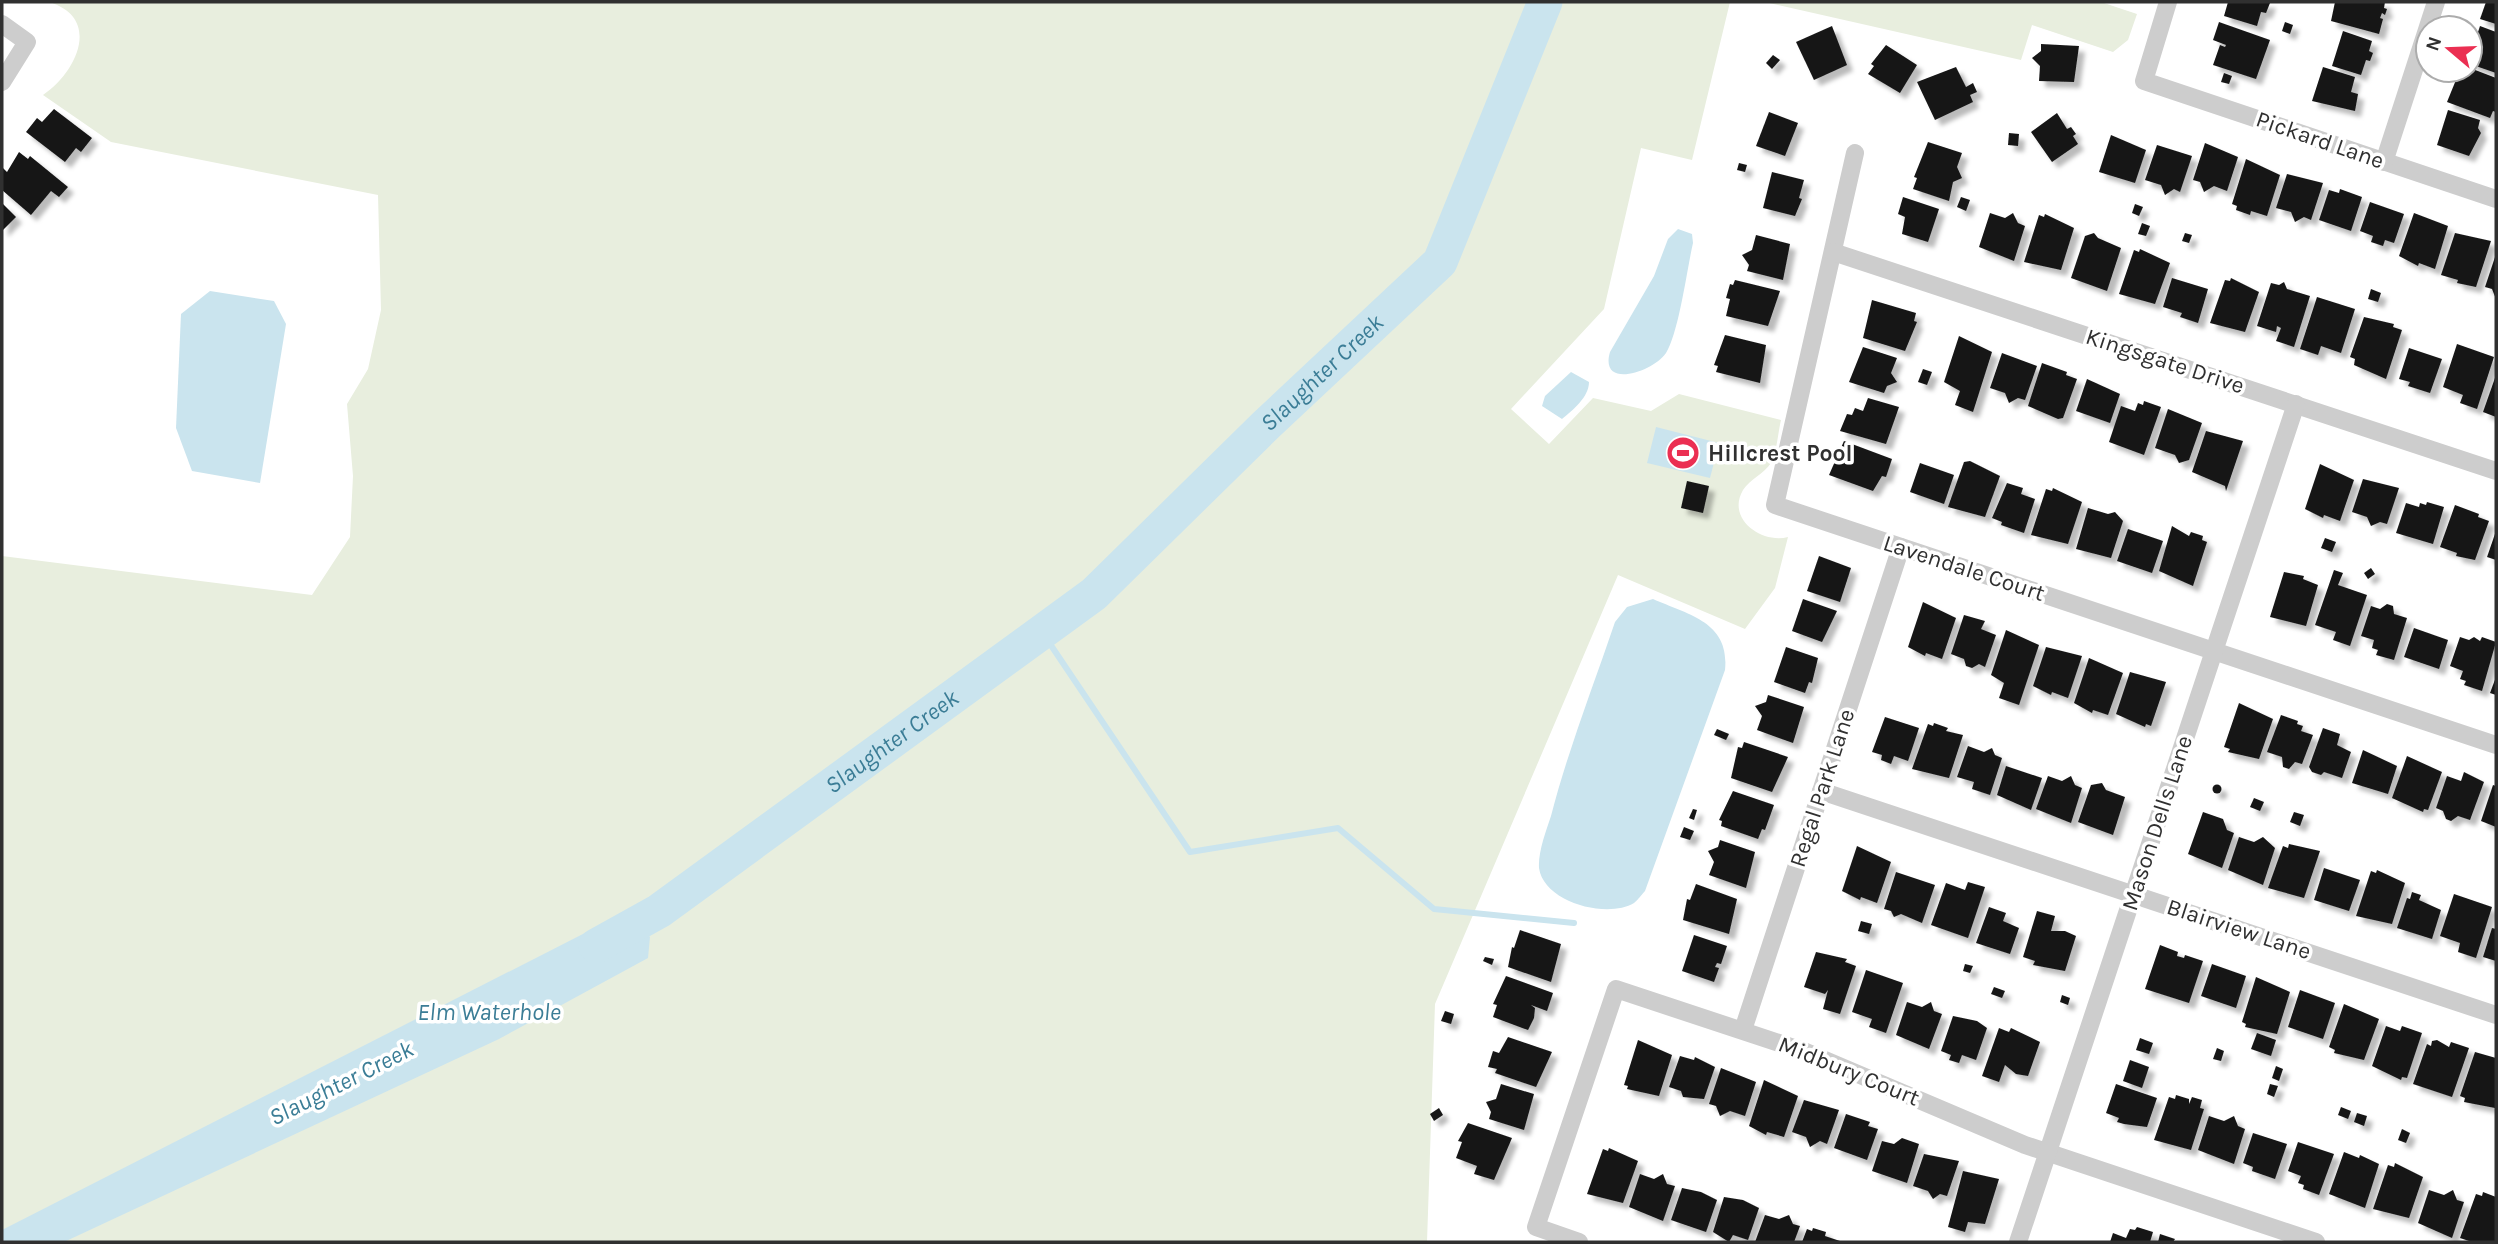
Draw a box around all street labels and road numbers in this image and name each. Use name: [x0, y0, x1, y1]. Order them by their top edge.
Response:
street label: Pickard Lane: [2252, 105, 2388, 175]
street label: Kingsgate Drive: [2082, 323, 2248, 399]
street label: Lavendale Court: [1880, 529, 2048, 607]
street label: Regal Park Lane: [1784, 706, 1860, 870]
street label: Mason Dells Lane: [2116, 732, 2198, 914]
street label: Blairview Lane: [2163, 893, 2315, 965]
street label: Midbury Court: [1775, 1030, 1924, 1112]

